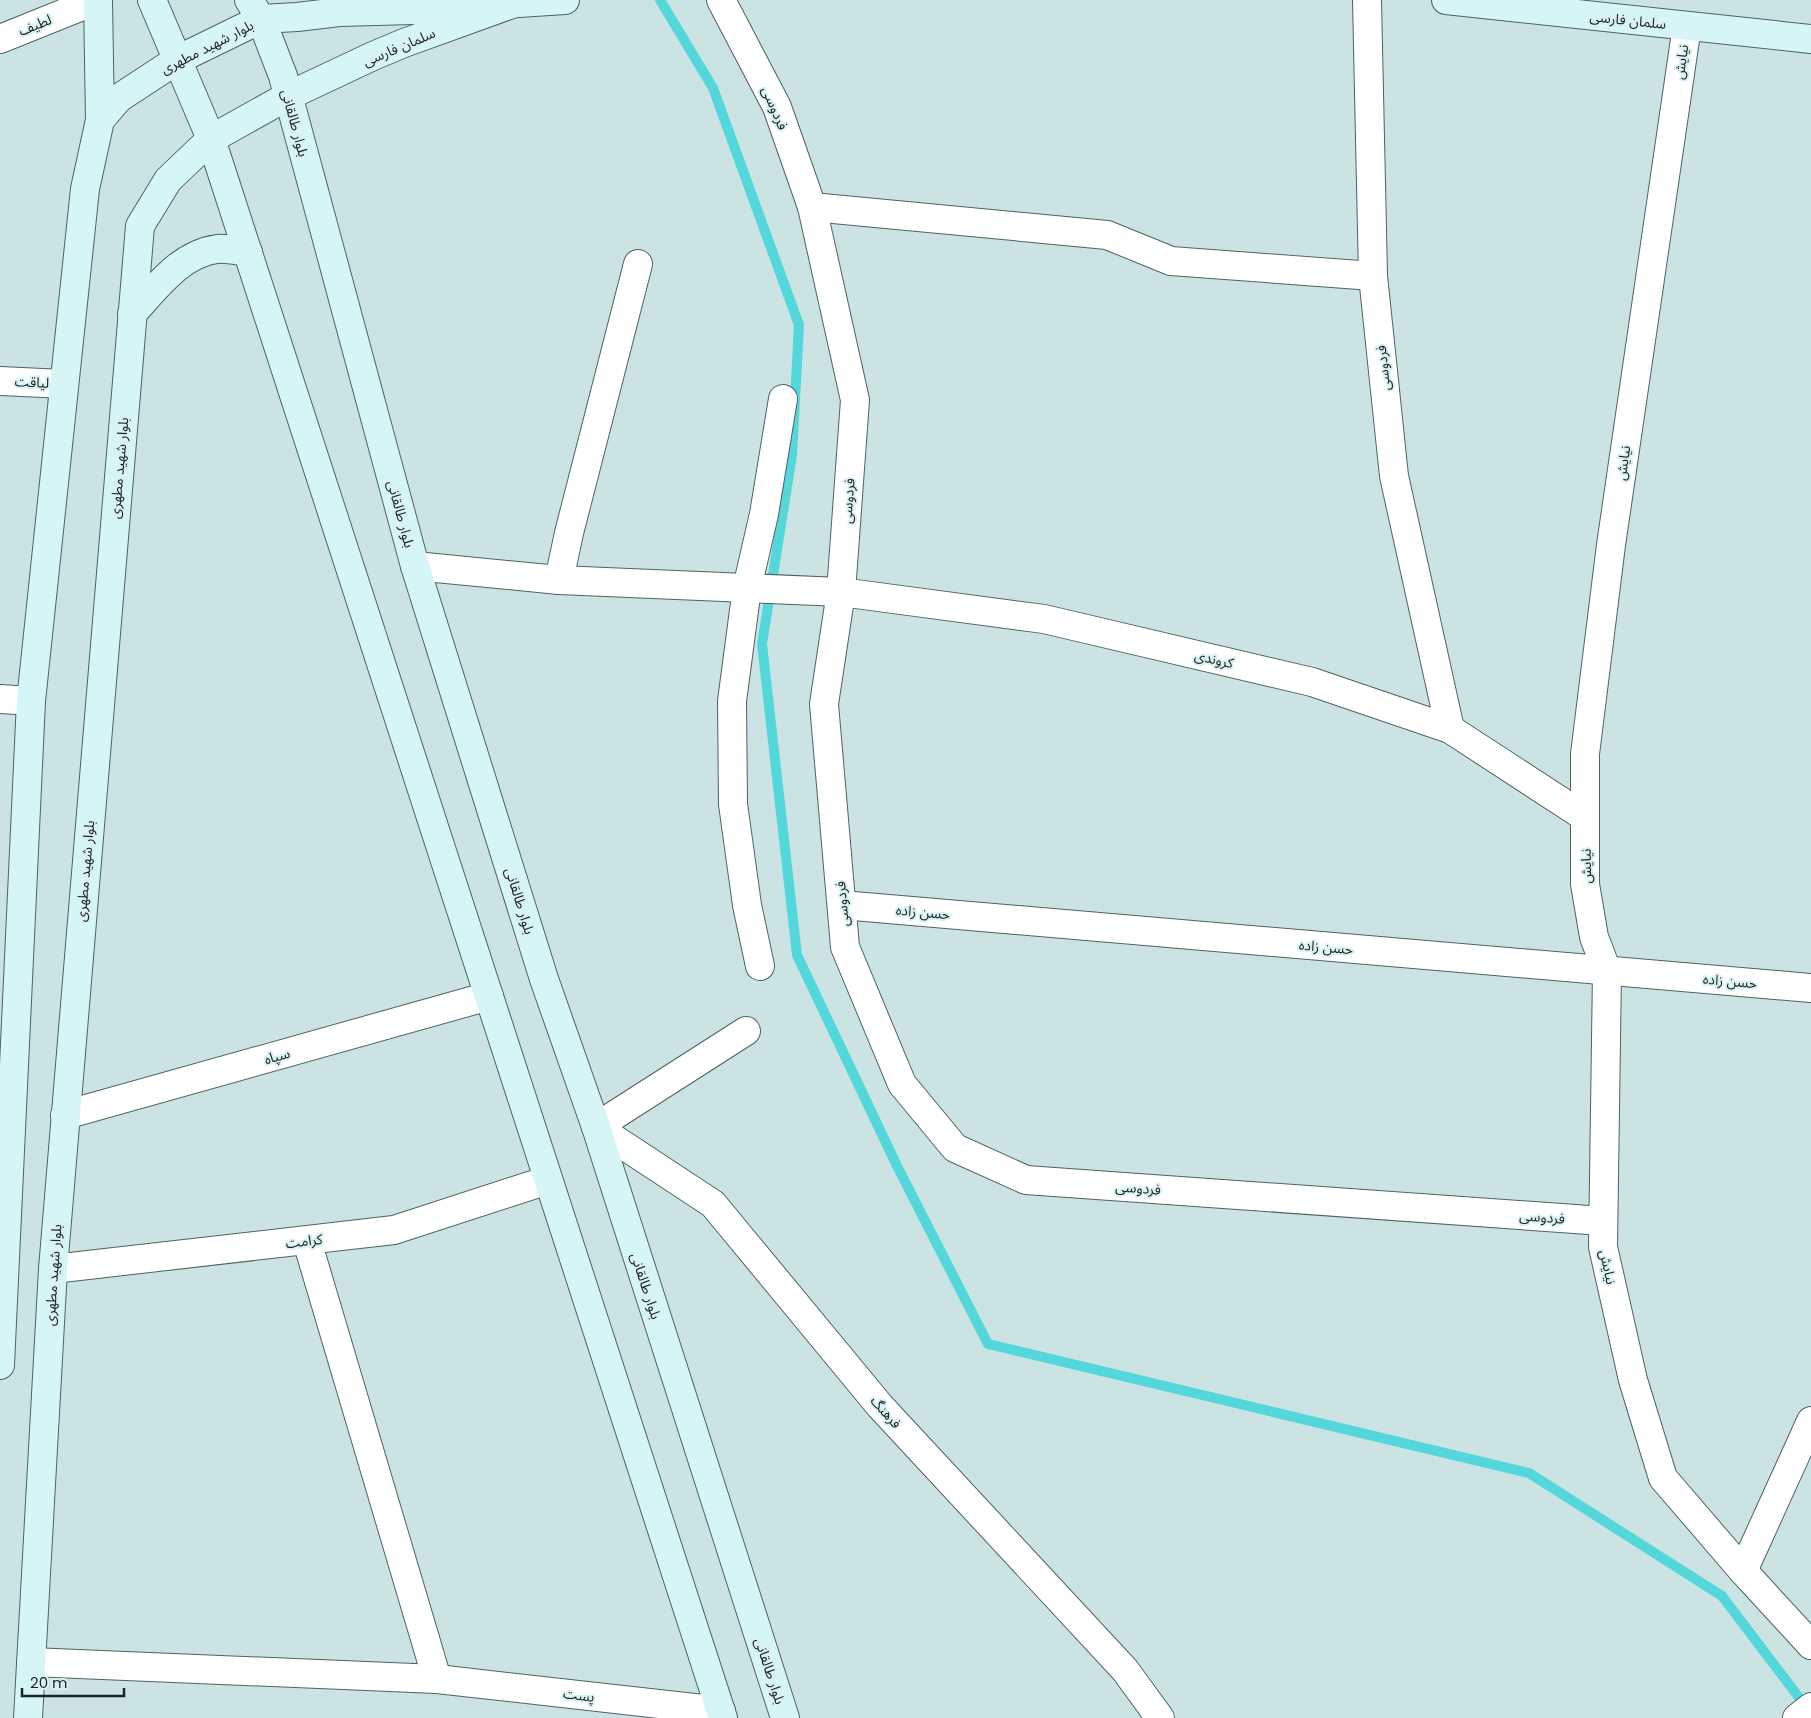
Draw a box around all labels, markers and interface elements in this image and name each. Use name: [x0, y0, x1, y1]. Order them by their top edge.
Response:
street label: سلمان فارسی: [1589, 6, 1667, 34]
street label: لطیف: [15, 9, 55, 41]
street label: بلوار شهید مطهری: [157, 15, 257, 79]
street label: سلمان فارسی: [360, 23, 438, 71]
street label: نیایش: [1669, 43, 1693, 81]
street label: فردوسی: [757, 83, 793, 133]
street label: بلوار طالقانی: [276, 87, 314, 159]
street label: فردوسی: [1371, 344, 1395, 392]
street label: لیاقت: [14, 371, 50, 393]
street label: بلوار شهید مطهری: [105, 416, 133, 520]
street label: نیایش: [1611, 444, 1635, 482]
street label: بلوار طالقانی: [382, 478, 420, 550]
street label: فردوسی: [836, 478, 860, 524]
street label: کروندی: [1193, 645, 1236, 673]
street label: بلوار شهید مطهری: [71, 819, 99, 923]
street label: نیایش: [1576, 848, 1596, 884]
street label: بلوار طالقانی: [500, 865, 540, 937]
street label: فردوسی: [830, 880, 854, 928]
street label: حسن زاده: [895, 900, 951, 924]
street label: حسن زاده: [1298, 935, 1354, 959]
street label: حسن زاده: [1702, 969, 1758, 993]
street label: سپاه: [262, 1043, 292, 1069]
street label: فردوسی: [1115, 1176, 1161, 1200]
street label: فردوسی: [1519, 1205, 1565, 1229]
street label: بلوار شهید مطهری: [39, 1223, 67, 1326]
street label: کرامت: [284, 1229, 324, 1253]
street label: نیایش: [1595, 1248, 1621, 1286]
street label: بلوار طالقانی: [626, 1250, 666, 1322]
street label: فرهنگ: [866, 1391, 906, 1433]
street label: بلوار طالقانی: [750, 1635, 790, 1707]
scale bar: [22, 1666, 125, 1698]
text: 20 m: [30, 1672, 68, 1693]
street label: پست: [562, 1683, 596, 1707]

